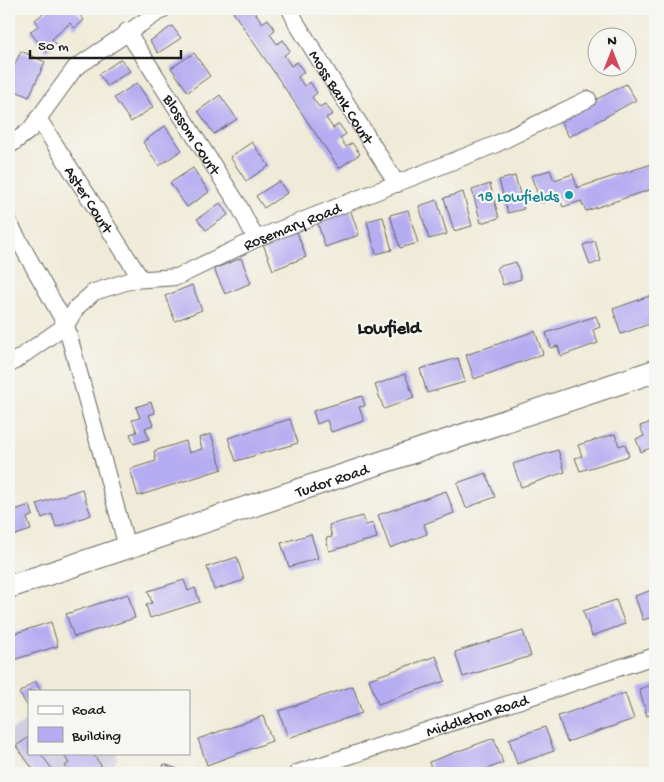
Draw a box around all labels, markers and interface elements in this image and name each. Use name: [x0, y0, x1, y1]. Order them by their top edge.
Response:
scale bar: [30, 28, 181, 60]
north arrow: [586, 28, 636, 78]
text: N: [607, 33, 617, 50]
text: 50 m: [38, 38, 69, 56]
street label: Moss Bank Court: [303, 48, 377, 150]
street label: Blossom Court: [157, 91, 224, 181]
street label: Aster Court: [58, 163, 116, 239]
place label: 18 Lowfields: [477, 189, 560, 208]
marker: 18 Lowfields: [563, 189, 575, 201]
street label: Rosemary Road: [241, 200, 346, 257]
district label: Lowfield: [357, 319, 423, 340]
street label: Tudor Road: [293, 461, 373, 504]
legend: [28, 690, 190, 754]
street label: Middleton Road: [424, 692, 533, 743]
text: Road: [72, 702, 106, 720]
text: Building: [71, 728, 121, 746]

